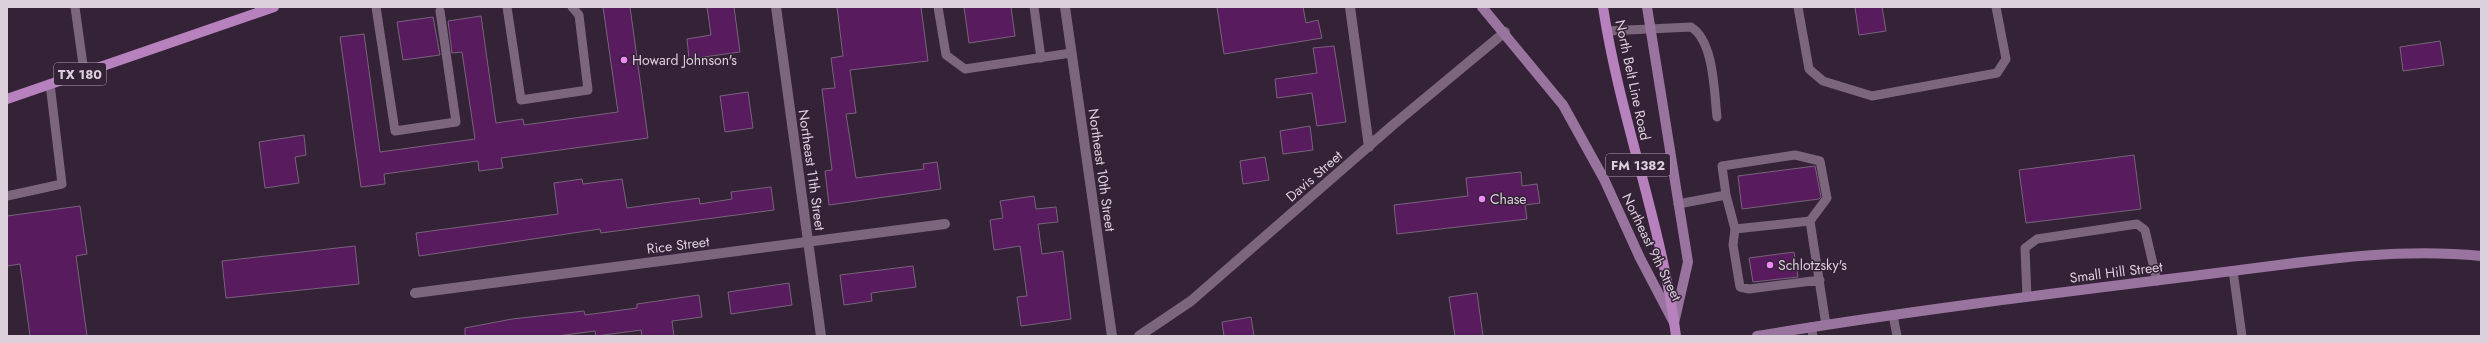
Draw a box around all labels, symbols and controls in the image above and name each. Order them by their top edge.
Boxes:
street label: North Belt Line Road [1610,18,1656,142]
place label: Howard Johnson's [632,50,737,70]
marker: Howard Johnson's [619,55,629,65]
road number: TX 180 [54,63,106,85]
street label: Northeast 10th Street [1083,107,1121,234]
street label: Northeast 11th Street [794,108,830,232]
street label: Davis Street [1281,145,1347,206]
road number: FM 1382 [1606,154,1670,176]
place label: Chase [1490,189,1527,209]
street label: Northeast 9th Street [1617,190,1687,305]
marker: Chase [1477,194,1487,204]
street label: Rice Street [646,231,711,259]
place label: Schlotzsky's [1778,255,1847,275]
street label: Small Hill Street [2068,256,2164,288]
marker: Schlotzsky's [1765,260,1775,270]

